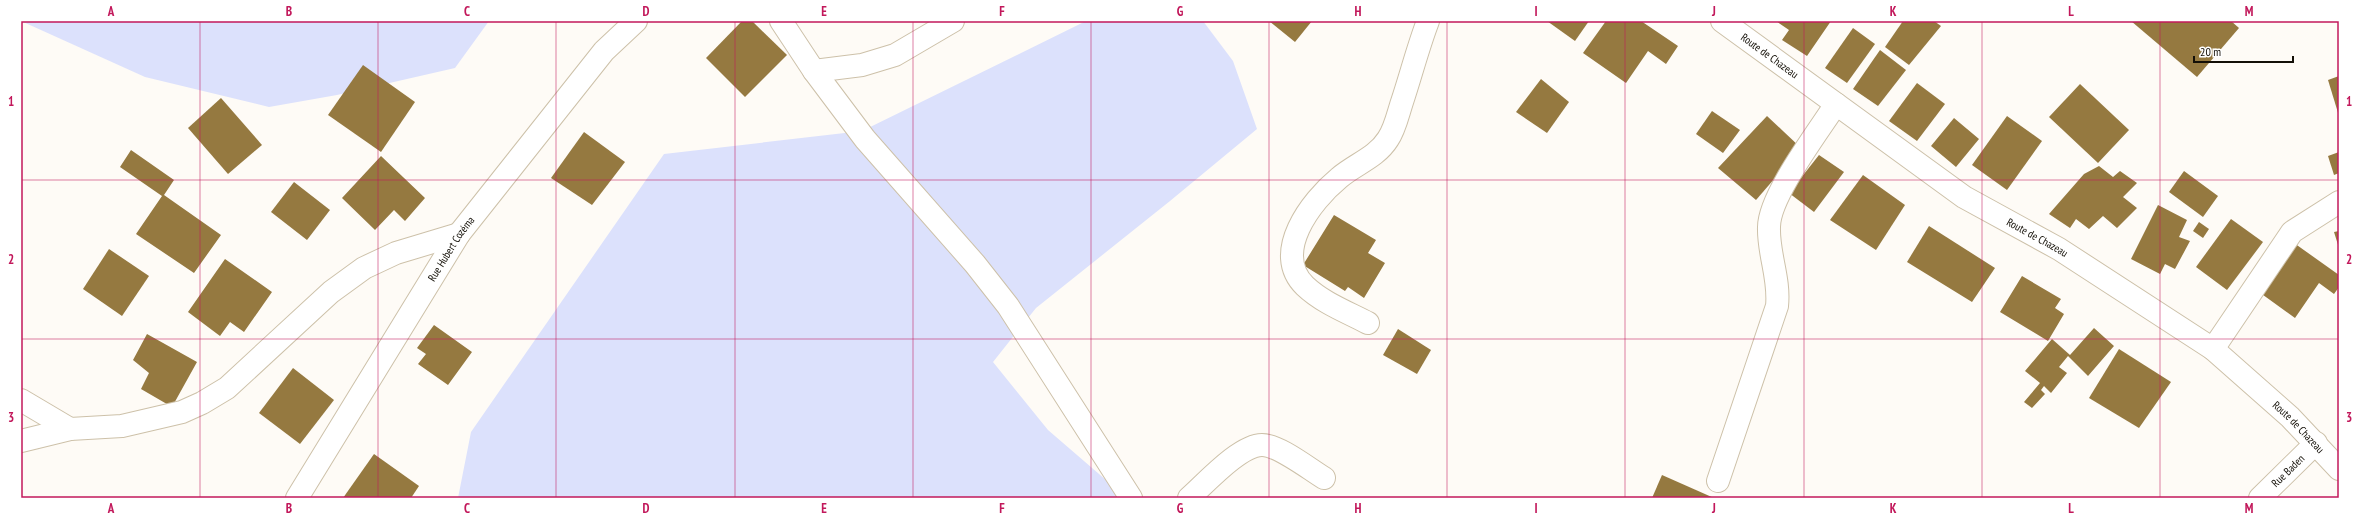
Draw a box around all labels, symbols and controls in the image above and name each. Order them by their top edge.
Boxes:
text: A [107,3,115,20]
text: B [286,3,292,20]
text: C [464,3,470,20]
text: D [643,3,650,20]
text: E [821,3,827,20]
text: F [999,3,1005,20]
text: G [1177,3,1184,20]
text: H [1355,3,1362,20]
text: I [1534,3,1538,20]
text: J [1711,3,1716,20]
text: K [1890,3,1897,20]
text: L [2068,3,2074,20]
text: M [2245,3,2254,20]
street label: Route de Chazeau [1738,30,1801,81]
scale bar [2194,38,2293,64]
text: 20 m [2200,44,2221,59]
text: 1 [8,93,14,110]
text: 1 [2346,93,2352,110]
street label: Rue Hubert Cozéma [425,213,477,284]
street label: Route de Chazeau [2004,215,2071,260]
text: 2 [8,251,14,268]
text: 2 [2346,251,2352,268]
street label: Route de Chazeau [2270,398,2327,456]
text: 3 [8,409,14,426]
text: 3 [2346,409,2352,426]
street label: Rue Baden [2268,451,2307,490]
text: A [107,500,115,517]
text: B [286,500,292,517]
text: C [464,500,470,517]
text: D [643,500,650,517]
text: E [821,500,827,517]
text: F [999,500,1005,517]
text: G [1177,500,1184,517]
text: H [1355,500,1362,517]
text: I [1534,500,1538,517]
text: J [1711,500,1716,517]
text: K [1890,500,1897,517]
text: L [2068,500,2074,517]
text: M [2245,500,2254,517]

